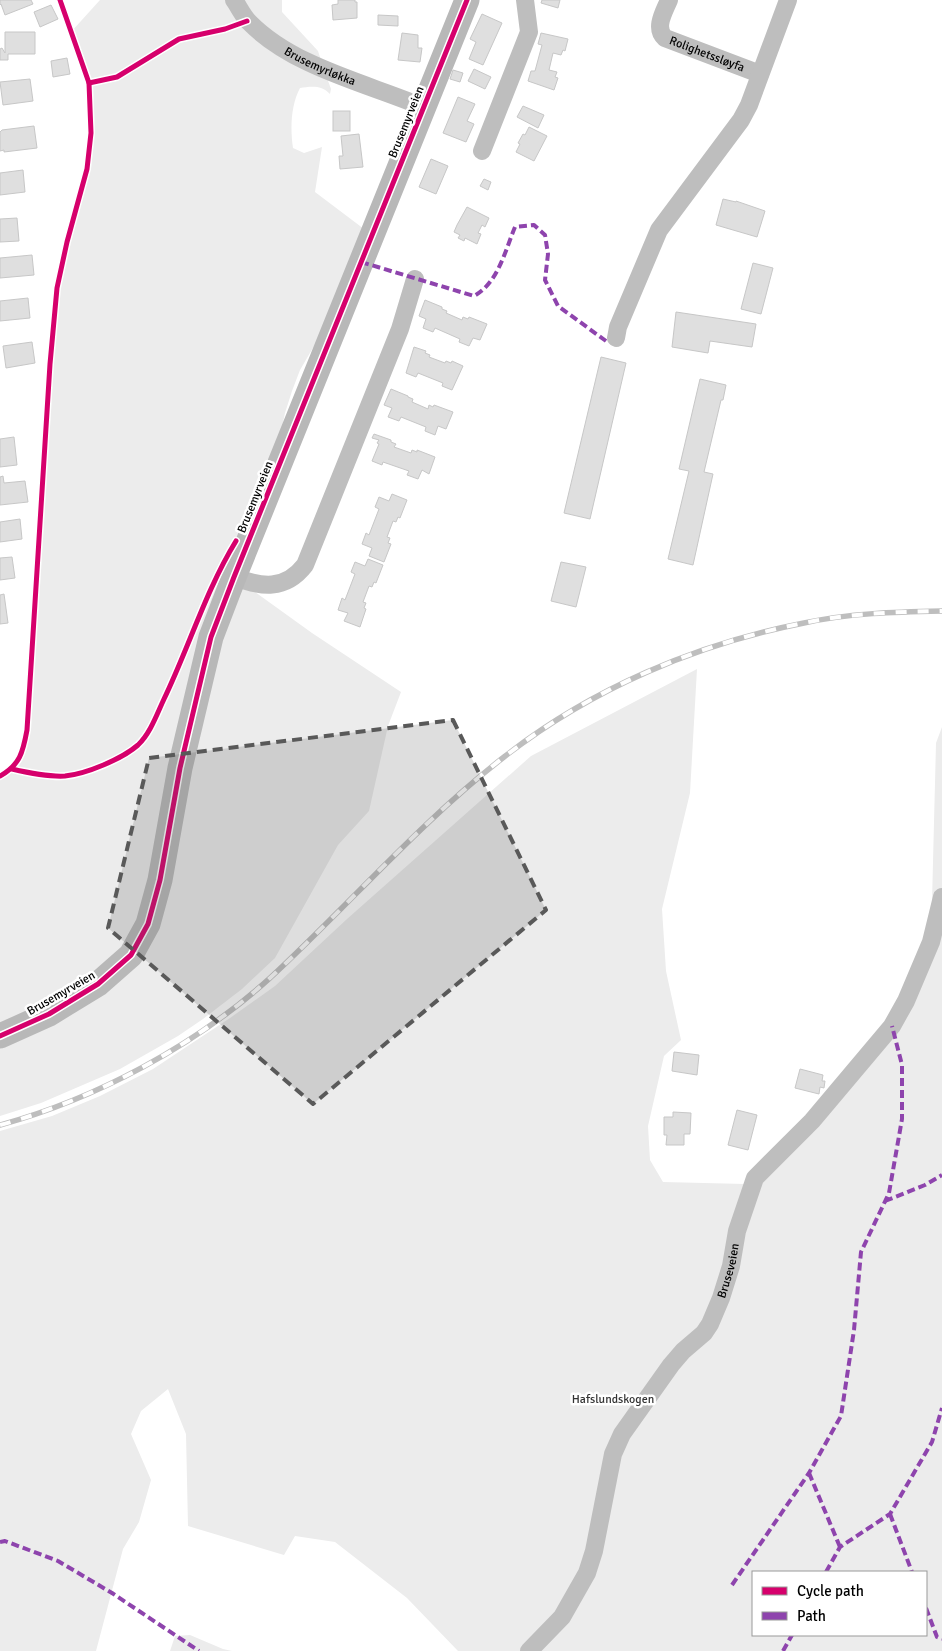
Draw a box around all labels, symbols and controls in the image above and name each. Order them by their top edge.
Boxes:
street label: Rolighetssløyfa [667,33,747,75]
street label: Brusemyrløkka [281,44,358,89]
street label: Brusemyrveien [385,84,428,160]
street label: Brusemyrveien [234,459,277,535]
street label: Brusemyrveien [25,968,98,1019]
street label: Bruseveien [714,1242,743,1300]
park label: Hafslundskogen [572,1392,654,1407]
legend [752,1571,927,1636]
text: Cycle path [797,1582,864,1600]
text: Path [797,1607,826,1625]

